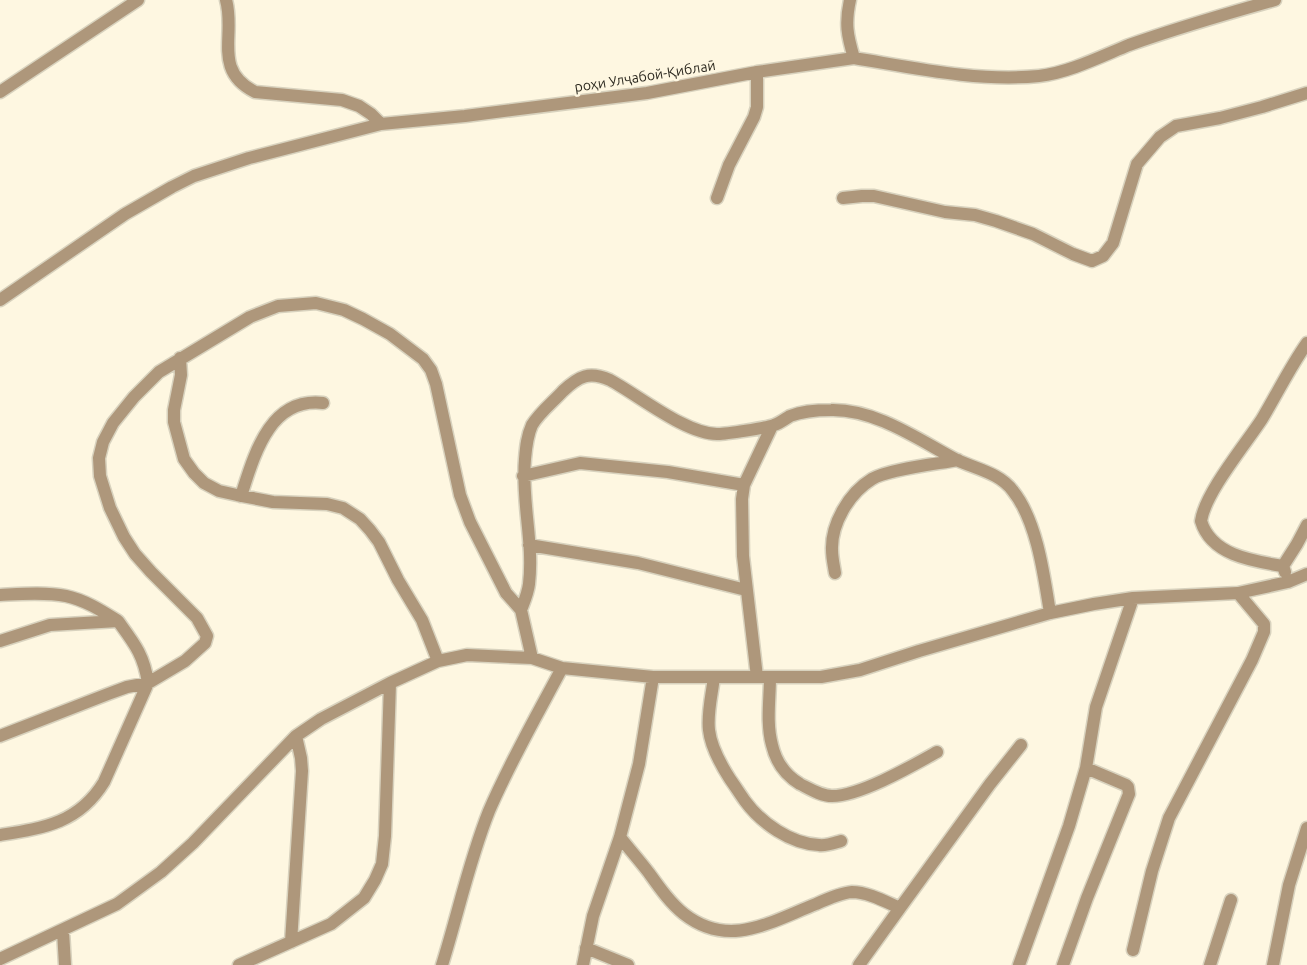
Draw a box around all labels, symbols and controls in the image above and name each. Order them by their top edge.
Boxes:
street label: роҳи Улҷабой-Қиблаӣ [573,57,717,95]

